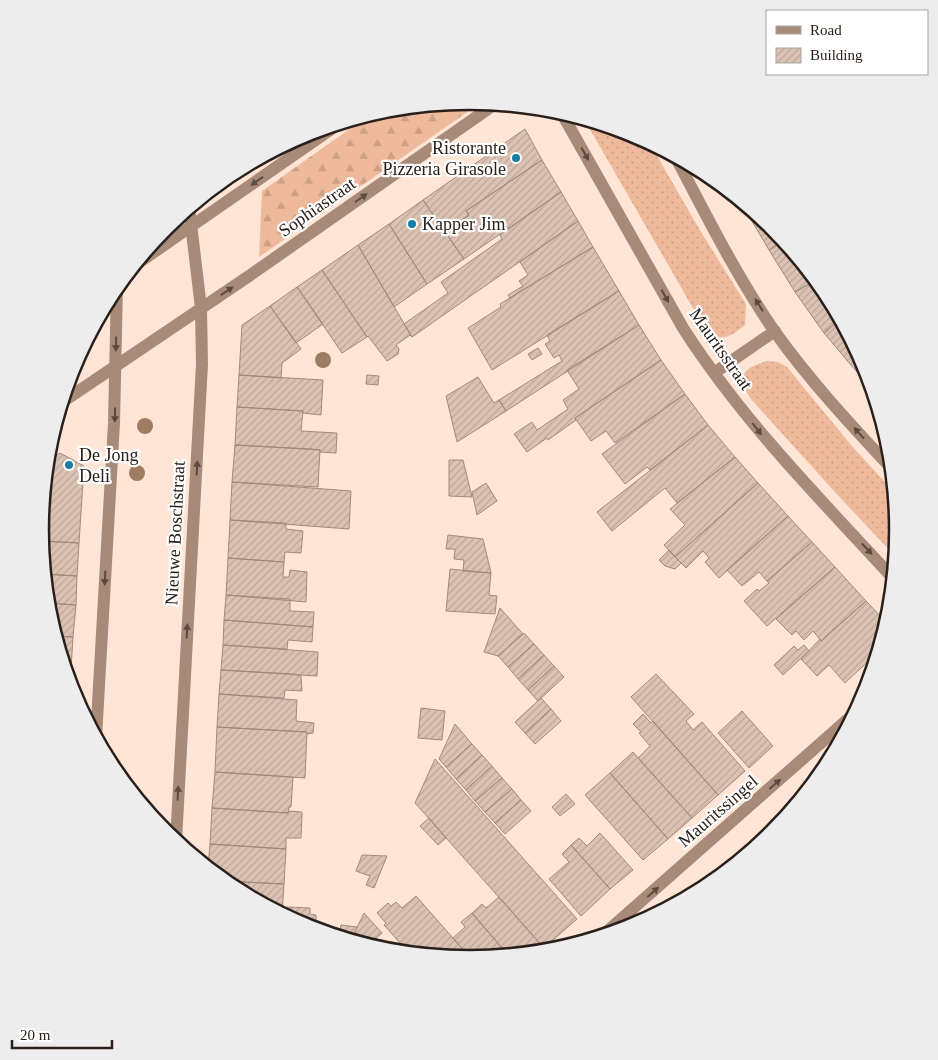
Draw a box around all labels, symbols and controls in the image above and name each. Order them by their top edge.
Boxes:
legend [766,10,928,75]
text: Road [810,22,842,38]
text: Building [810,47,863,63]
place label: Ristorante Pizzeria Girasole [383,138,506,179]
one-way arrow [581,147,590,161]
marker: Ristorante Pizzeria Girasole [510,152,522,164]
street label: Sophiastraat [275,173,359,241]
one-way arrow [250,176,264,186]
one-way arrow [354,193,368,203]
place label: Kapper Jim [422,214,505,234]
marker: Kapper Jim [406,218,418,230]
one-way arrow [221,286,234,296]
one-way arrow [660,289,669,302]
one-way arrow [754,299,763,312]
street label: Mauritsstraat [686,304,756,394]
one-way arrow [112,336,120,352]
one-way arrow [110,408,118,424]
one-way arrow [752,422,763,435]
one-way arrow [853,427,864,440]
place label: De Jong Deli [79,445,139,486]
marker: De Jong Deli [63,459,75,471]
street label: Nieuwe Boschstraat [161,460,189,606]
one-way arrow [193,460,201,476]
one-way arrow [861,542,873,554]
one-way arrow [101,570,109,586]
one-way arrow [184,622,192,638]
street label: Mauritssingel [674,771,762,851]
one-way arrow [768,778,780,790]
one-way arrow [175,785,183,801]
one-way arrow [646,886,659,897]
scale bar [12,1018,112,1050]
text: 20 m [20,1027,51,1043]

